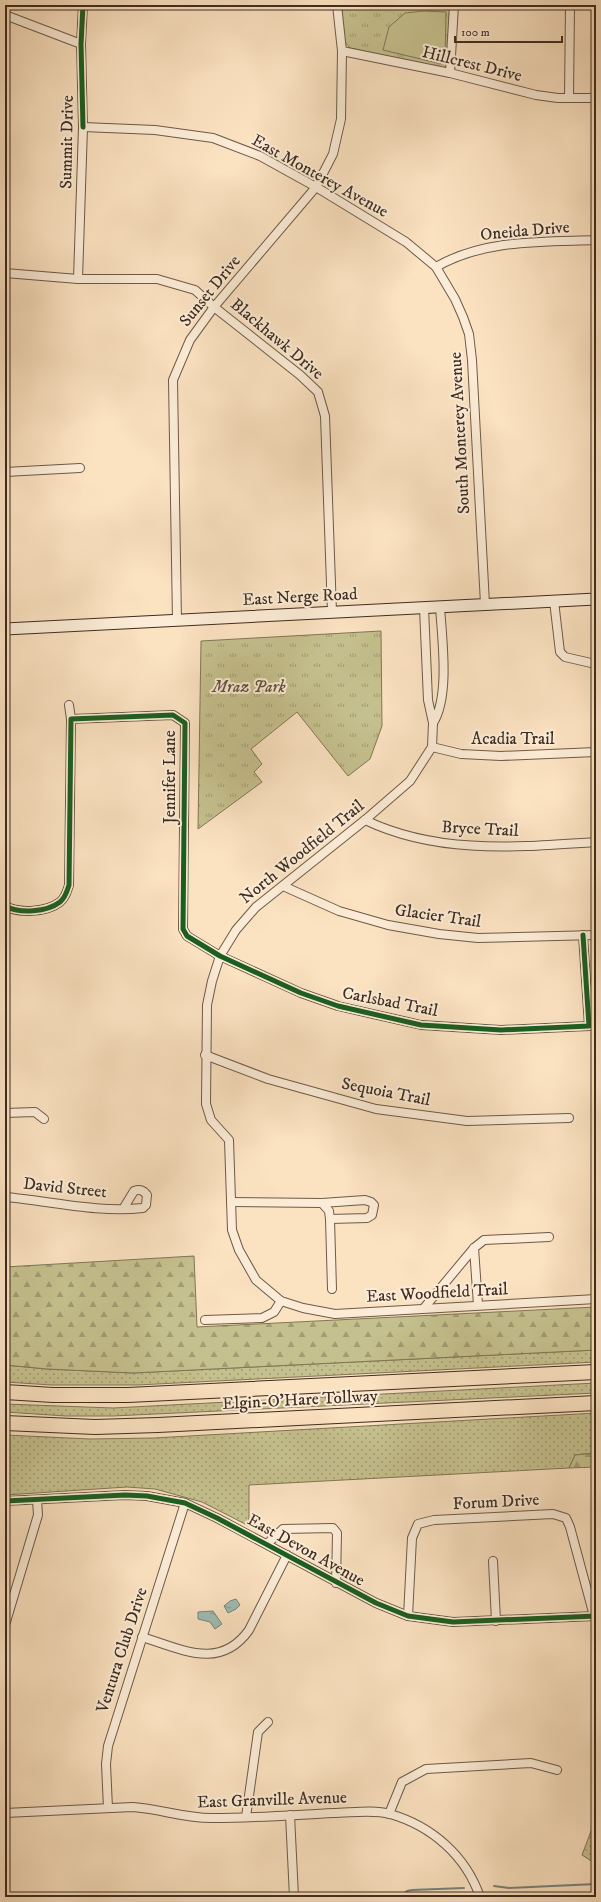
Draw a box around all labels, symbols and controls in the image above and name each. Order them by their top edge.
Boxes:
scale bar [455,18,562,44]
text: 100 m [461,25,490,40]
street label: Hillcrest Drive [420,41,524,87]
street label: Summit Drive [55,95,79,189]
street label: East Monterey Avenue [248,129,392,223]
street label: Oneida Drive [479,216,571,246]
street label: Sunset Drive [174,251,246,331]
street label: Blackhawk Drive [226,293,328,385]
street label: South Monterey Avenue [445,351,475,515]
street label: East Nerge Road [242,583,359,611]
park label: Mraz Park [211,676,287,698]
street label: Acadia Trail [471,728,555,750]
street label: Jennifer Lane [159,730,181,826]
street label: North Woodfield Trail [235,795,369,909]
street label: Bryce Trail [441,816,519,842]
street label: Glacier Trail [393,899,483,933]
street label: Carlsbad Trail [340,982,440,1022]
street label: Sequoia Trail [340,1073,432,1111]
street label: David Street [22,1173,108,1203]
street label: East Woodfield Trail [366,1278,508,1308]
street label: Elgin-O'Hare Tollway [222,1385,379,1415]
street label: Forum Drive [452,1489,540,1515]
street label: East Devon Avenue [243,1509,369,1591]
street label: Ventura Club Drive [91,1585,153,1716]
street label: East Granville Avenue [197,1786,347,1814]

